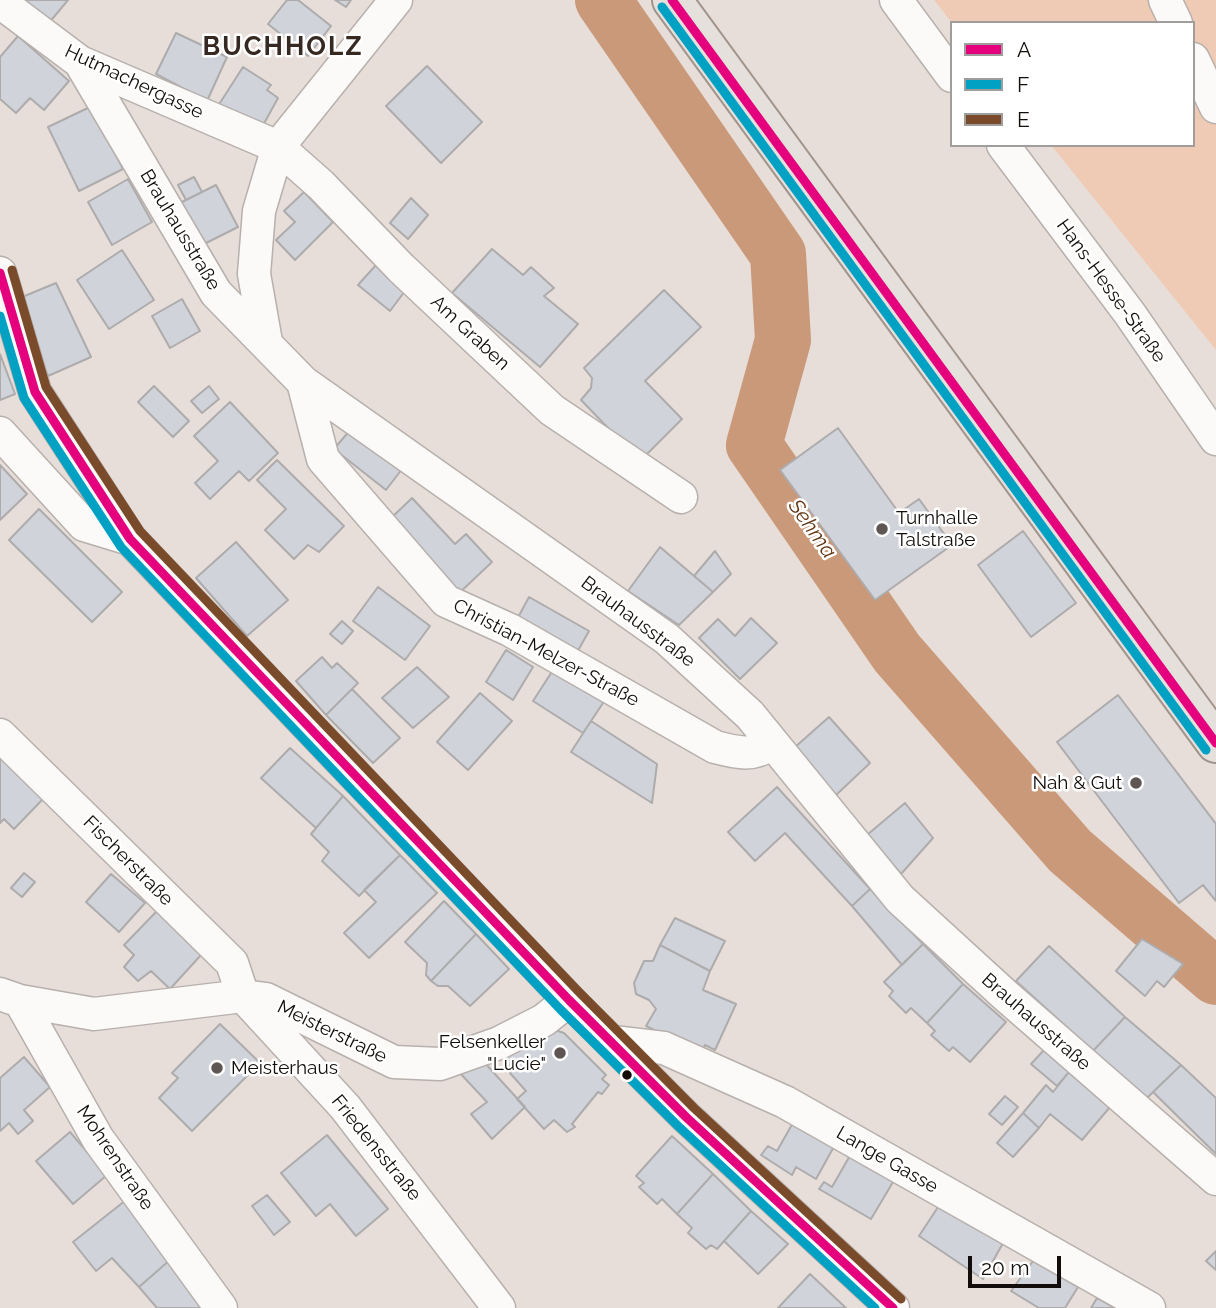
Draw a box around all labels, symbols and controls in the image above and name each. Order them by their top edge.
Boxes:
legend [950,21,1195,147]
district label: BUCHHOLZ [204,31,362,63]
text: A [1017,37,1031,62]
street label: Hutmachergasse [61,40,207,124]
text: F [1017,72,1029,97]
text: E [1017,107,1030,132]
street label: Brauhausstraße [135,165,225,295]
street label: Hans-Hesse-Straße [1051,215,1171,367]
street label: Am Graben [426,291,514,375]
water label: Sehma [783,495,841,563]
place label: Turnhalle Talstraße [896,507,978,551]
marker: Turnhalle Talstraße [874,521,890,537]
street label: Brauhausstraße [576,572,700,672]
street label: Christian-Melzer-Straße [449,594,643,712]
place label: Nah & Gut [1032,772,1122,794]
marker: Nah & Gut [1128,775,1144,791]
street label: Fischerstraße [78,811,178,911]
street label: Brauhausstraße [977,968,1095,1076]
street label: Meisterstraße [273,996,391,1068]
place label: Felsenkeller "Lucie" [439,1031,546,1075]
marker: Felsenkeller "Lucie" [552,1045,568,1061]
place label: Meisterhaus [231,1057,338,1079]
marker: Meisterhaus [209,1060,225,1076]
unlabelled marker [620,1068,634,1082]
street label: Friedensstraße [326,1090,426,1206]
street label: Mohrenstraße [72,1101,158,1215]
street label: Lange Gasse [832,1122,942,1198]
scale bar [971,1242,1064,1286]
text: 20 m [981,1255,1029,1280]

